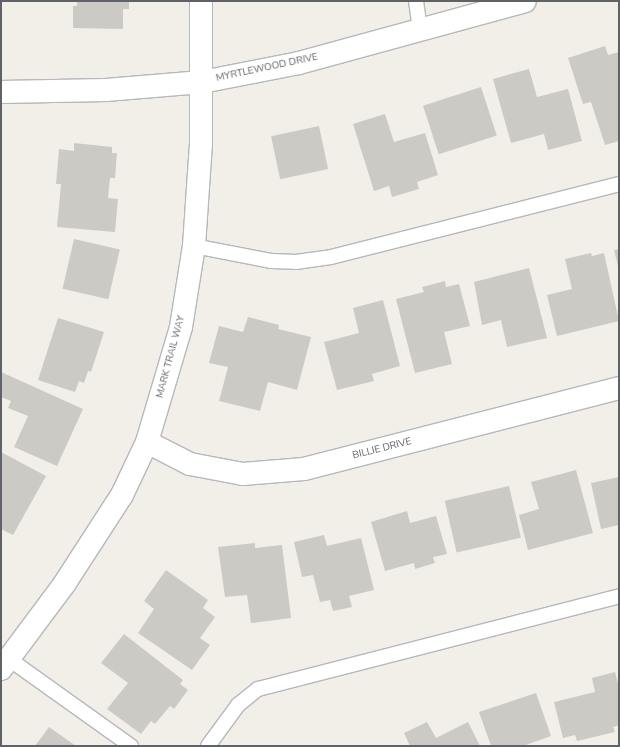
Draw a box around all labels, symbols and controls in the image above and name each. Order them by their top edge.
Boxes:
street label: MYRTLEWOOD DRIVE [215,51,319,85]
street label: MARK TRAIL WAY [154,314,188,400]
street label: BILLIE DRIVE [351,436,413,462]

